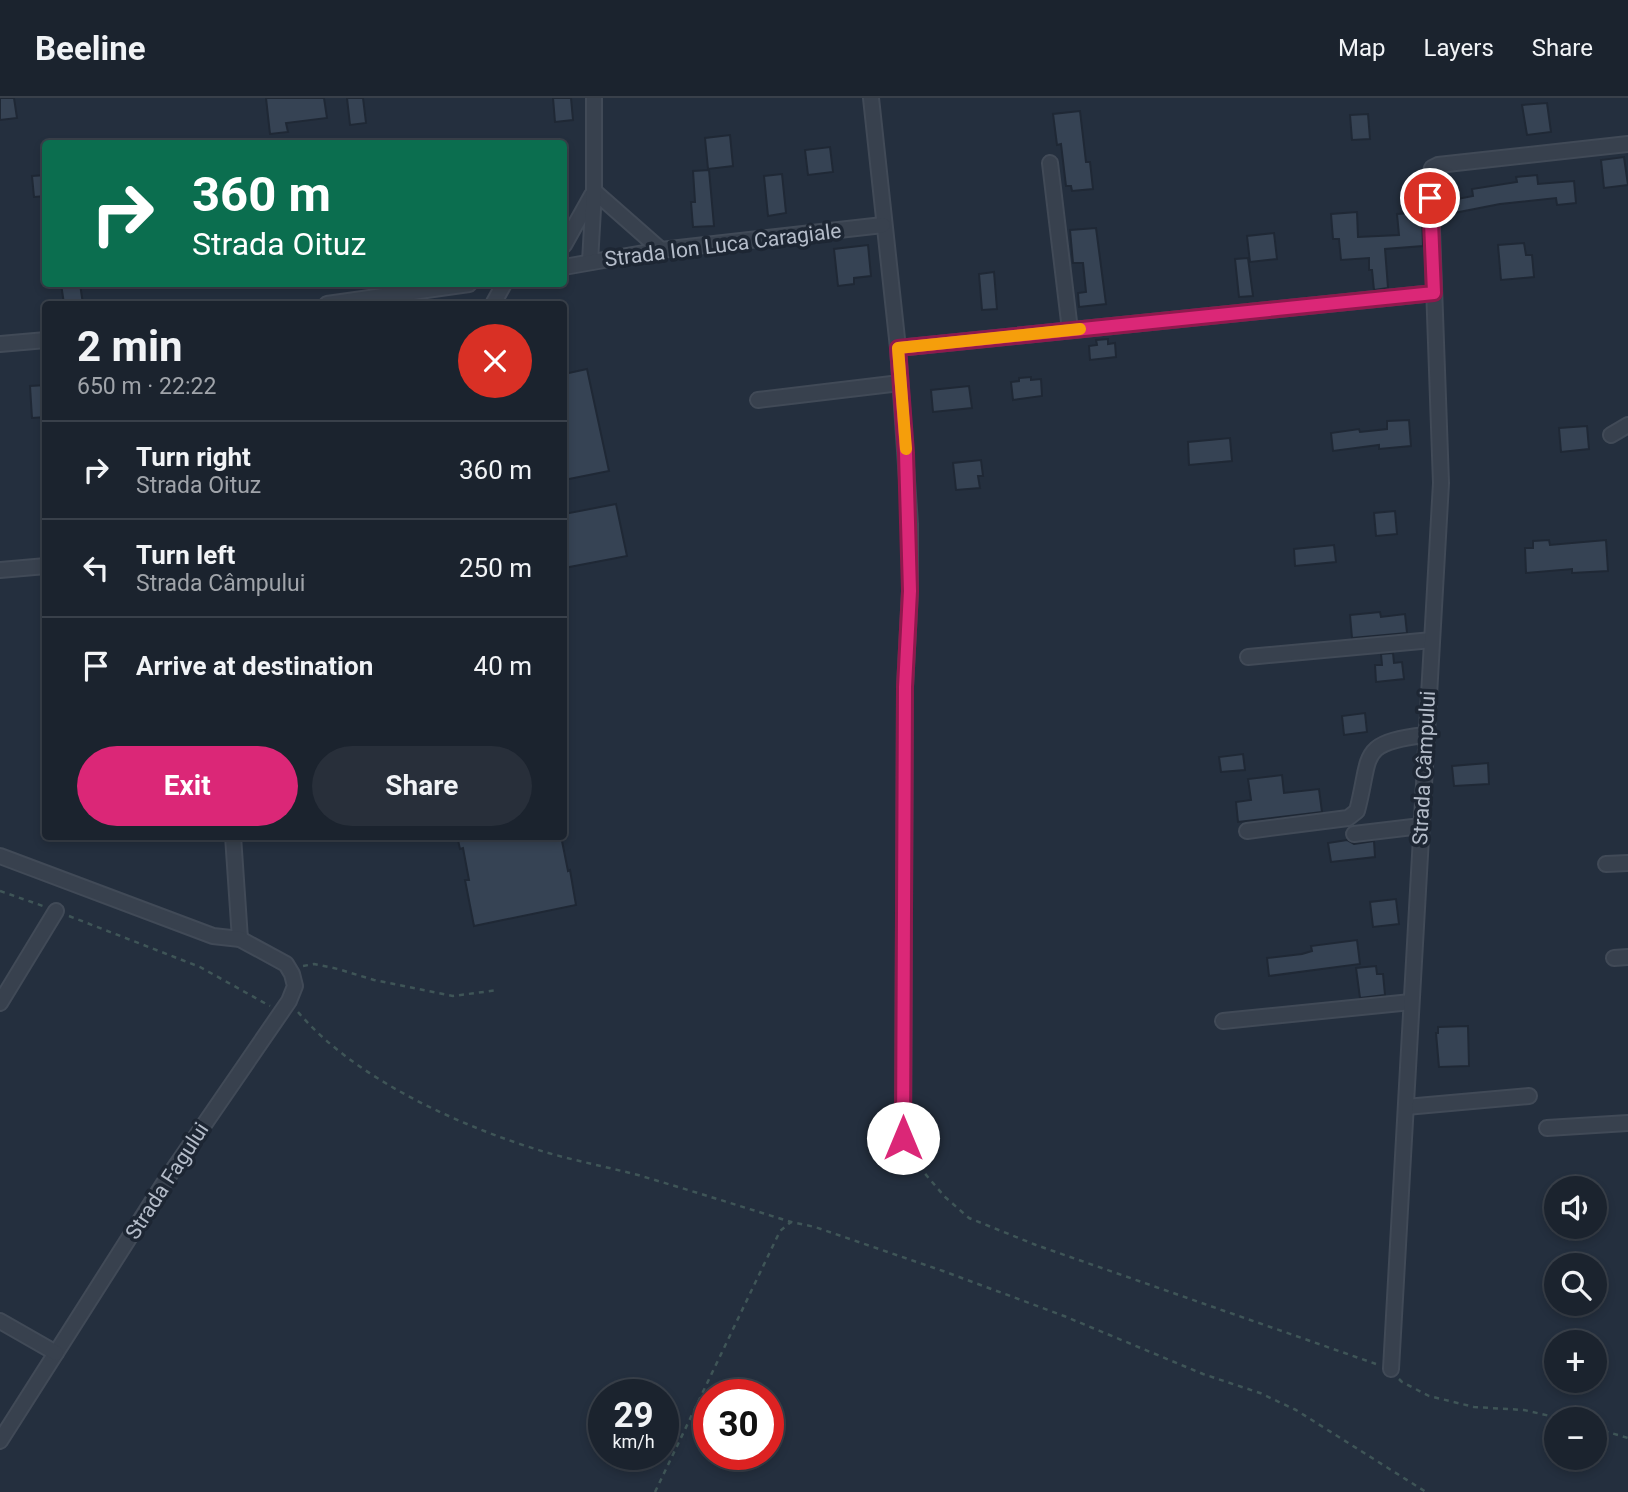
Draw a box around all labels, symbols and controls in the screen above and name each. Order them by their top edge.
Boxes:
text: Beeline [35,29,146,68]
text: Map [1338,34,1386,62]
text: Layers [1424,34,1494,62]
text: Share [1532,34,1593,62]
text: 360 m [192,166,331,223]
icon: right [77,168,168,259]
pin [1400,168,1460,228]
icon: arrive [1411,179,1449,217]
street label: Strada Ion Luca Caragiale [603,219,843,271]
text: Strada Oituz [192,225,366,263]
text: 2 min [77,322,183,371]
button: close [458,324,532,398]
text: 650 m · 22:22 [77,373,216,400]
text: Turn right [136,442,251,472]
icon: right [77,451,115,489]
text: 360 m [459,455,532,485]
text: Strada Oituz [136,472,261,499]
text: Turn left [136,540,235,570]
icon: left [77,549,115,587]
text: 250 m [459,553,532,583]
text: Strada Câmpului [136,570,305,597]
icon: arrive [77,647,115,685]
text: Arrive at destination [136,651,373,681]
text: 40 m [474,651,532,681]
street label: Strada Câmpului [1408,690,1440,846]
button: Exit [77,746,298,826]
button: Share [312,746,532,826]
position arrow [866,1101,940,1175]
street label: Strada Fagului [121,1118,213,1244]
map controls [1544,1176,1607,1470]
button: sound [1544,1176,1607,1239]
button: search [1544,1253,1607,1316]
button: + [1544,1330,1607,1393]
speed limit sign: 30 [693,1379,784,1470]
text: 29 [613,1395,654,1436]
button: − [1544,1407,1607,1470]
text: km/h [612,1431,655,1452]

